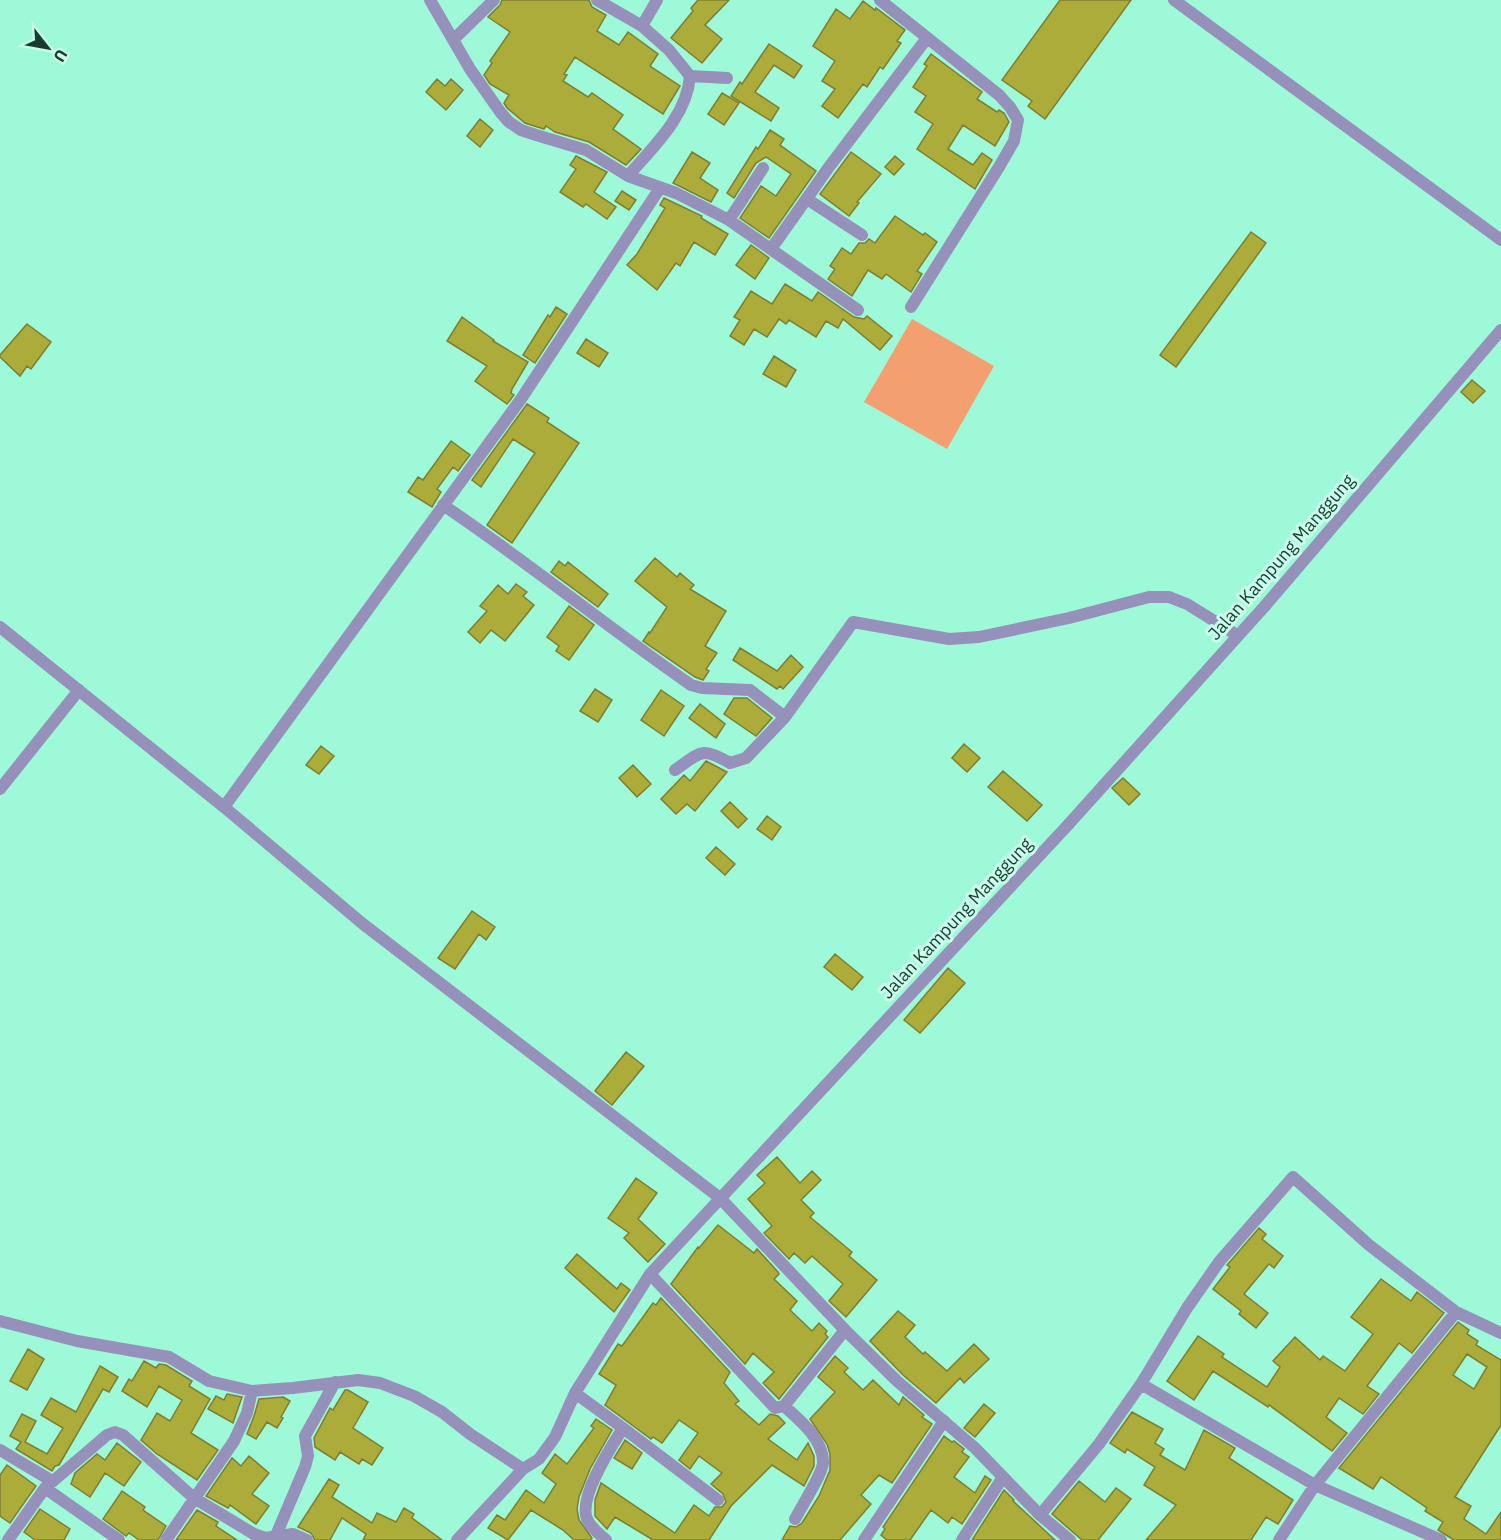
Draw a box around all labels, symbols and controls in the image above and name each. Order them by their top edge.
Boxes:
north arrow [18,18,78,78]
text: U [49,46,72,66]
street label: Jalan Kampung Manggung [1203,469,1360,645]
street label: Jalan Kampung Manggung [875,832,1037,1003]

